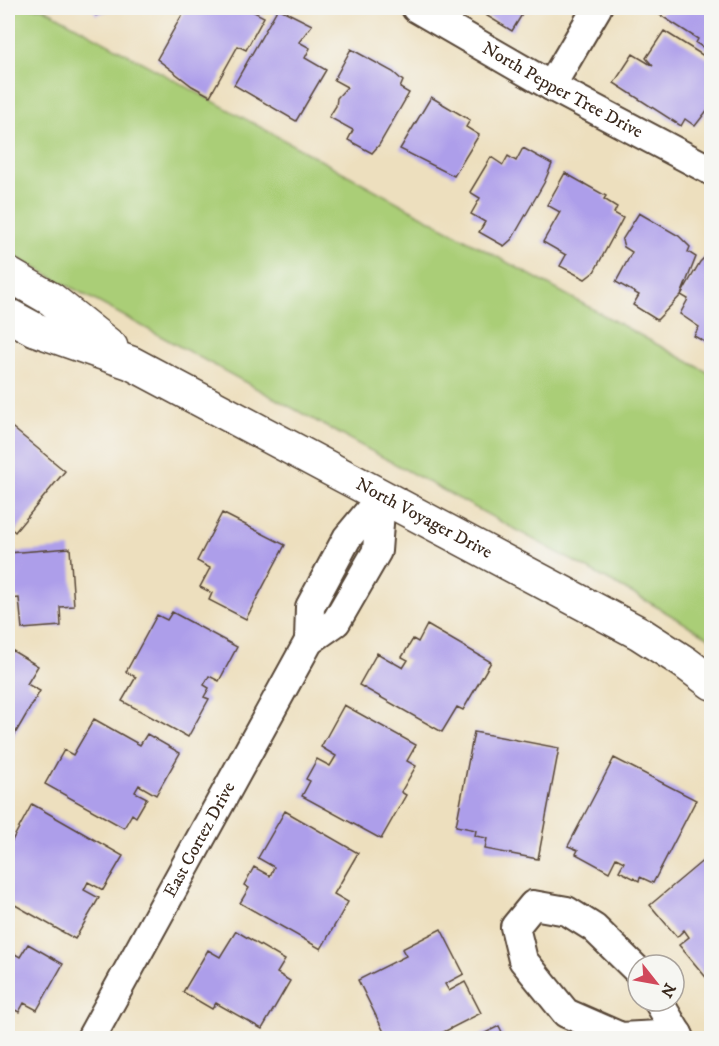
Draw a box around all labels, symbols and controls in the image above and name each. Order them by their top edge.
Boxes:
street label: North Pepper Tree Drive [478,37,646,143]
street label: North Voyager Drive [352,473,496,564]
street label: East Cortez Drive [159,778,240,901]
north arrow [626,953,686,1013]
text: N [656,979,680,1001]

